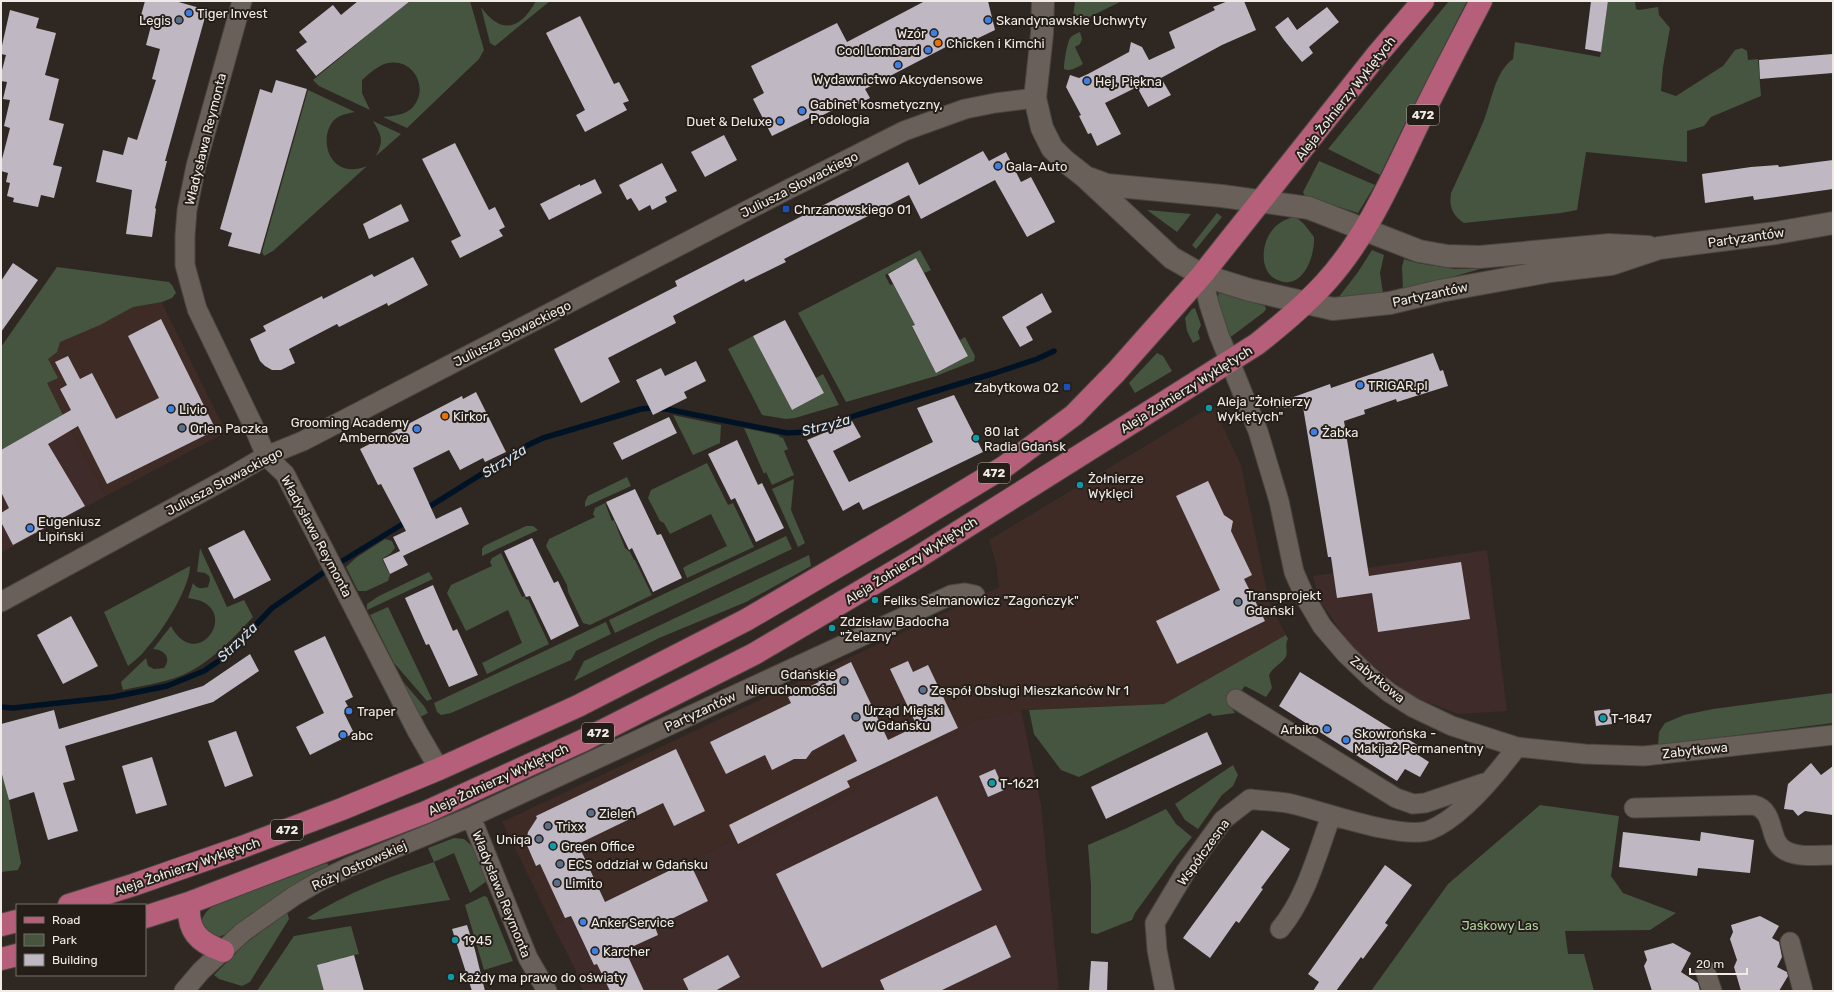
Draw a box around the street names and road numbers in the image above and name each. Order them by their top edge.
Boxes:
street label: Aleja Żołnierzy Wyklętych [1292,33,1398,163]
street label: Władysława Reymonta [182,72,229,207]
road number: 472 [1407,105,1439,125]
street label: Juliusza Słowackiego [738,148,861,221]
street label: Partyzantów [1707,225,1785,250]
street label: Partyzantów [1391,279,1469,310]
street label: Juliusza Słowackiego [451,297,574,370]
street label: Aleja Żołnierzy Wyklętych [1117,343,1255,436]
street label: Juliusza Słowackiego [163,444,285,519]
road number: 472 [978,463,1010,483]
street label: Władysława Reymonta [278,473,355,600]
street label: Aleja Żołnierzy Wyklętych [842,514,980,607]
street label: Zabytkowa [1347,653,1408,706]
street label: Partyzantów [662,688,738,735]
road number: 472 [582,723,614,743]
street label: Aleja Żołnierzy Wyklętych [426,740,571,819]
street label: Zabytkowa [1662,740,1729,761]
street label: Współczesna [1174,816,1232,888]
road number: 472 [271,820,303,840]
street label: Władysława Reymonta [469,829,534,960]
street label: Aleja Żołnierzy Wyklętych [112,834,262,898]
street label: Róży Ostrowskiej [309,838,409,893]

